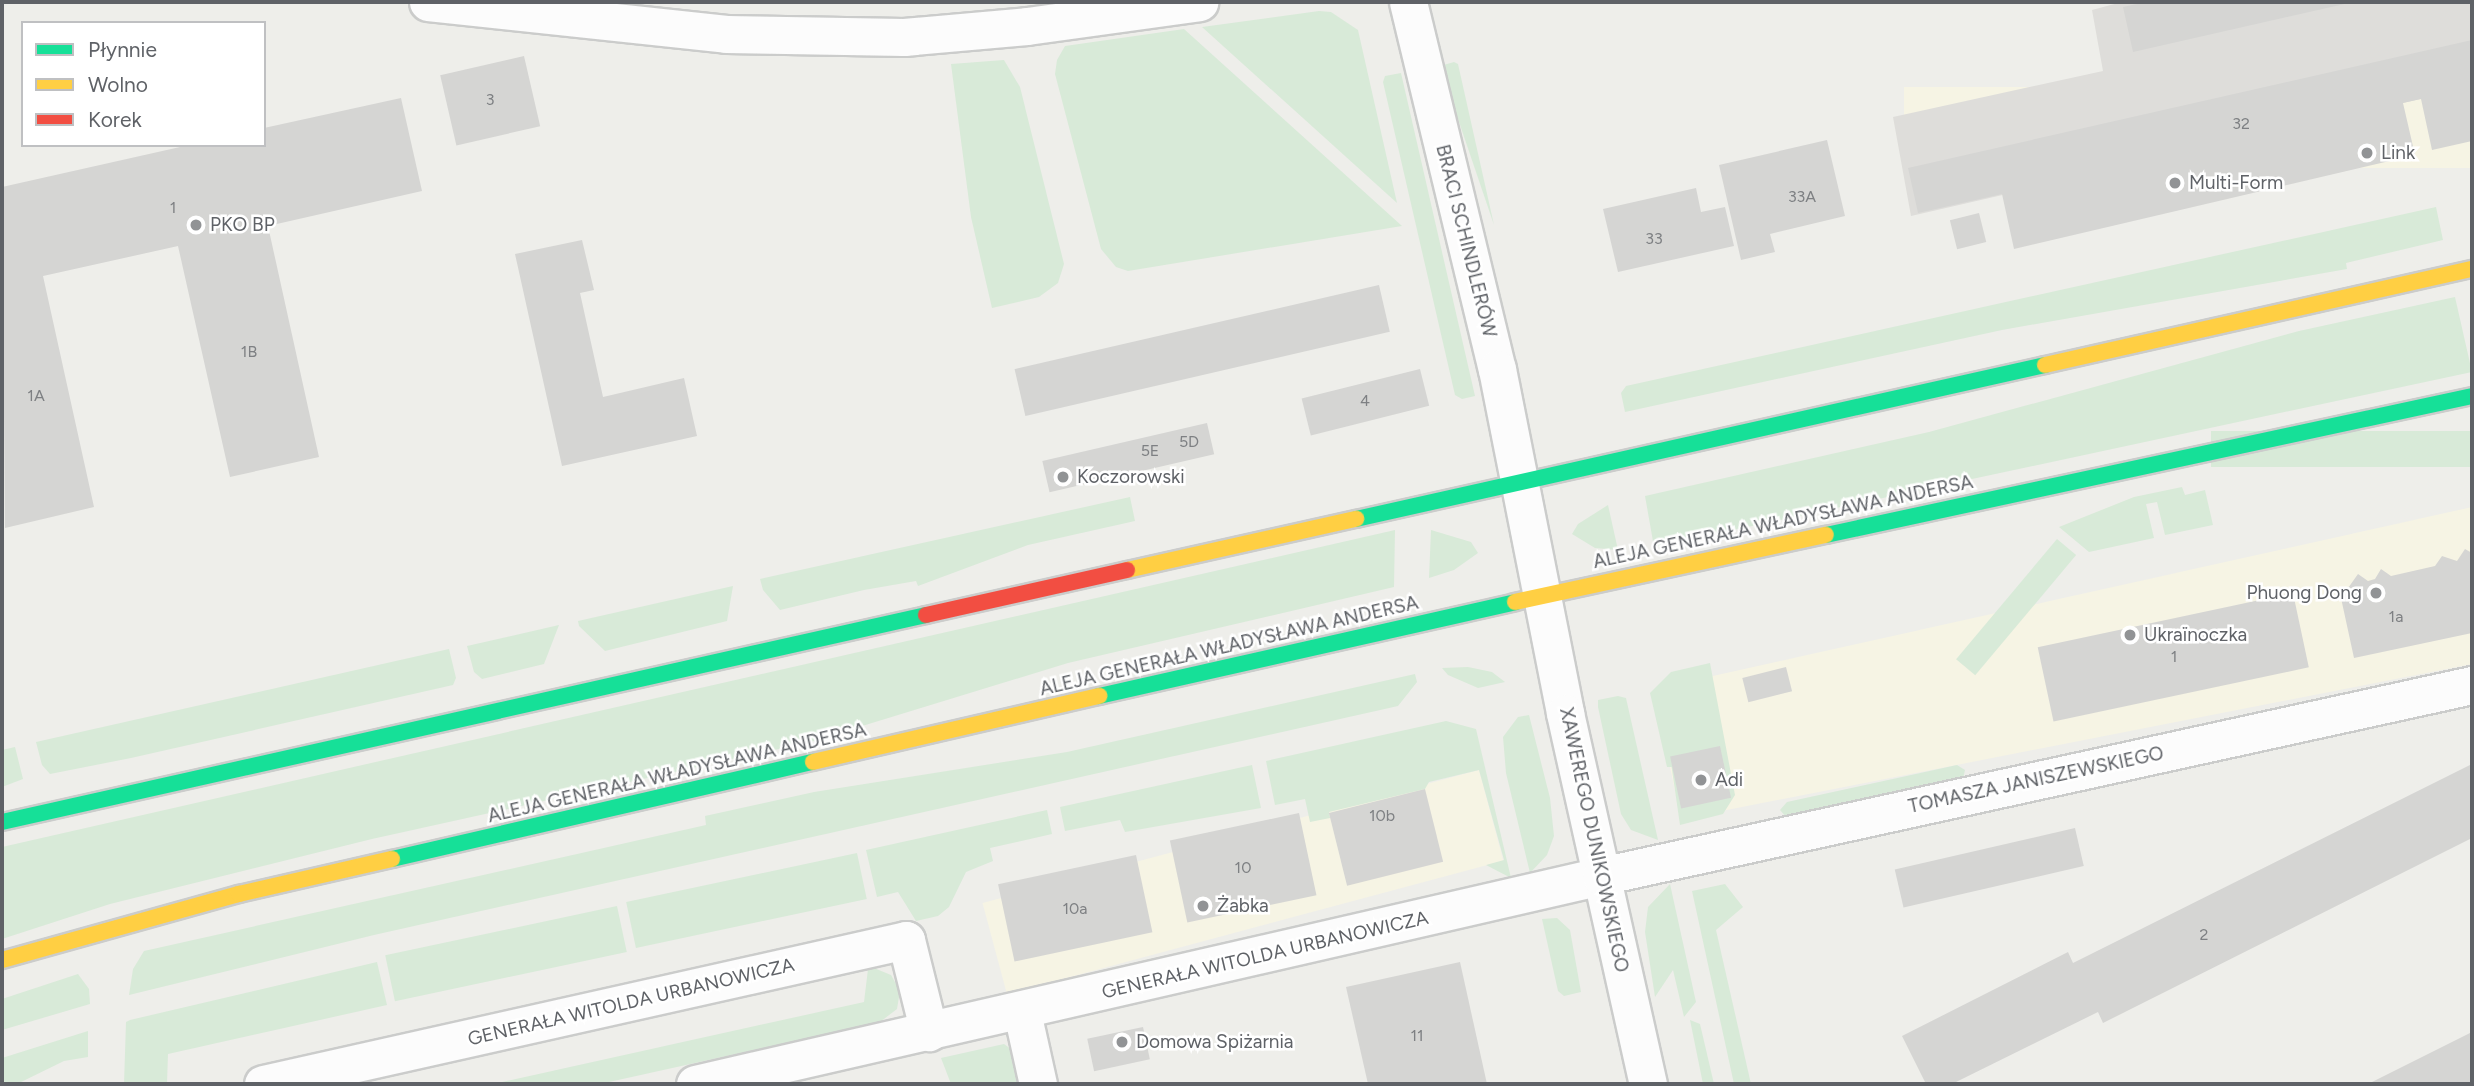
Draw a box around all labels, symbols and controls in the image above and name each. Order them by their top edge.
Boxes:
legend [21,21,266,147]
text: Płynnie [88,37,157,62]
text: Wolno [88,72,148,97]
house number: 3 [486,90,494,110]
text: Korek [88,107,142,132]
house number: 32 [2232,114,2250,134]
street label: BRACI SCHINDLERÓW [1431,142,1501,340]
place label: Link [2381,142,2415,164]
marker: Link [2359,145,2375,161]
place label: Multi-Form [2189,172,2283,194]
marker: Multi-Form [2167,175,2183,191]
house number: 33A [1788,187,1816,207]
house number: 1 [170,198,176,218]
place label: PKO BP [210,214,275,236]
marker: PKO BP [188,217,204,233]
house number: 33 [1645,229,1663,249]
house number: 1B [241,342,257,362]
house number: 1A [27,386,45,406]
house number: 4 [1360,391,1370,411]
house number: 5D [1179,432,1199,452]
house number: 5E [1141,441,1159,461]
place label: Koczorowski [1077,466,1185,488]
marker: Koczorowski [1055,469,1071,485]
street label: ALEJA GENERAŁA WŁADYSŁAWA ANDERSA [1591,471,1975,573]
place label: Phuong Dong [2246,582,2362,604]
marker: Phuong Dong [2368,585,2384,601]
street label: ALEJA GENERAŁA WŁADYSŁAWA ANDERSA [1038,591,1420,701]
house number: 1a [2389,607,2403,627]
place label: Ukraïnoczka [2144,624,2247,646]
marker: Ukraïnoczka [2122,627,2138,643]
house number: 1 [2171,647,2177,667]
street label: XAWEREGO DUNIKOWSKIEGO [1555,706,1633,974]
street label: ALEJA GENERAŁA WŁADYSŁAWA ANDERSA [486,718,868,828]
street label: TOMASZA JANISZEWSKIEGO [1906,742,2166,818]
place label: Adi [1715,769,1743,791]
marker: Adi [1693,772,1709,788]
house number: 10b [1369,806,1395,826]
house number: 10 [1235,858,1251,878]
place label: Żabka [1217,895,1269,917]
marker: Żabka [1195,898,1211,914]
house number: 10a [1062,899,1088,919]
street label: GENERAŁA WITOLDA URBANOWICZA [1100,906,1430,1004]
house number: 2 [2200,925,2208,945]
street label: GENERAŁA WITOLDA URBANOWICZA [466,953,796,1051]
house number: 11 [1410,1026,1424,1046]
place label: Domowa Spiżarnia [1136,1031,1294,1053]
marker: Domowa Spiżarnia [1114,1034,1130,1050]

